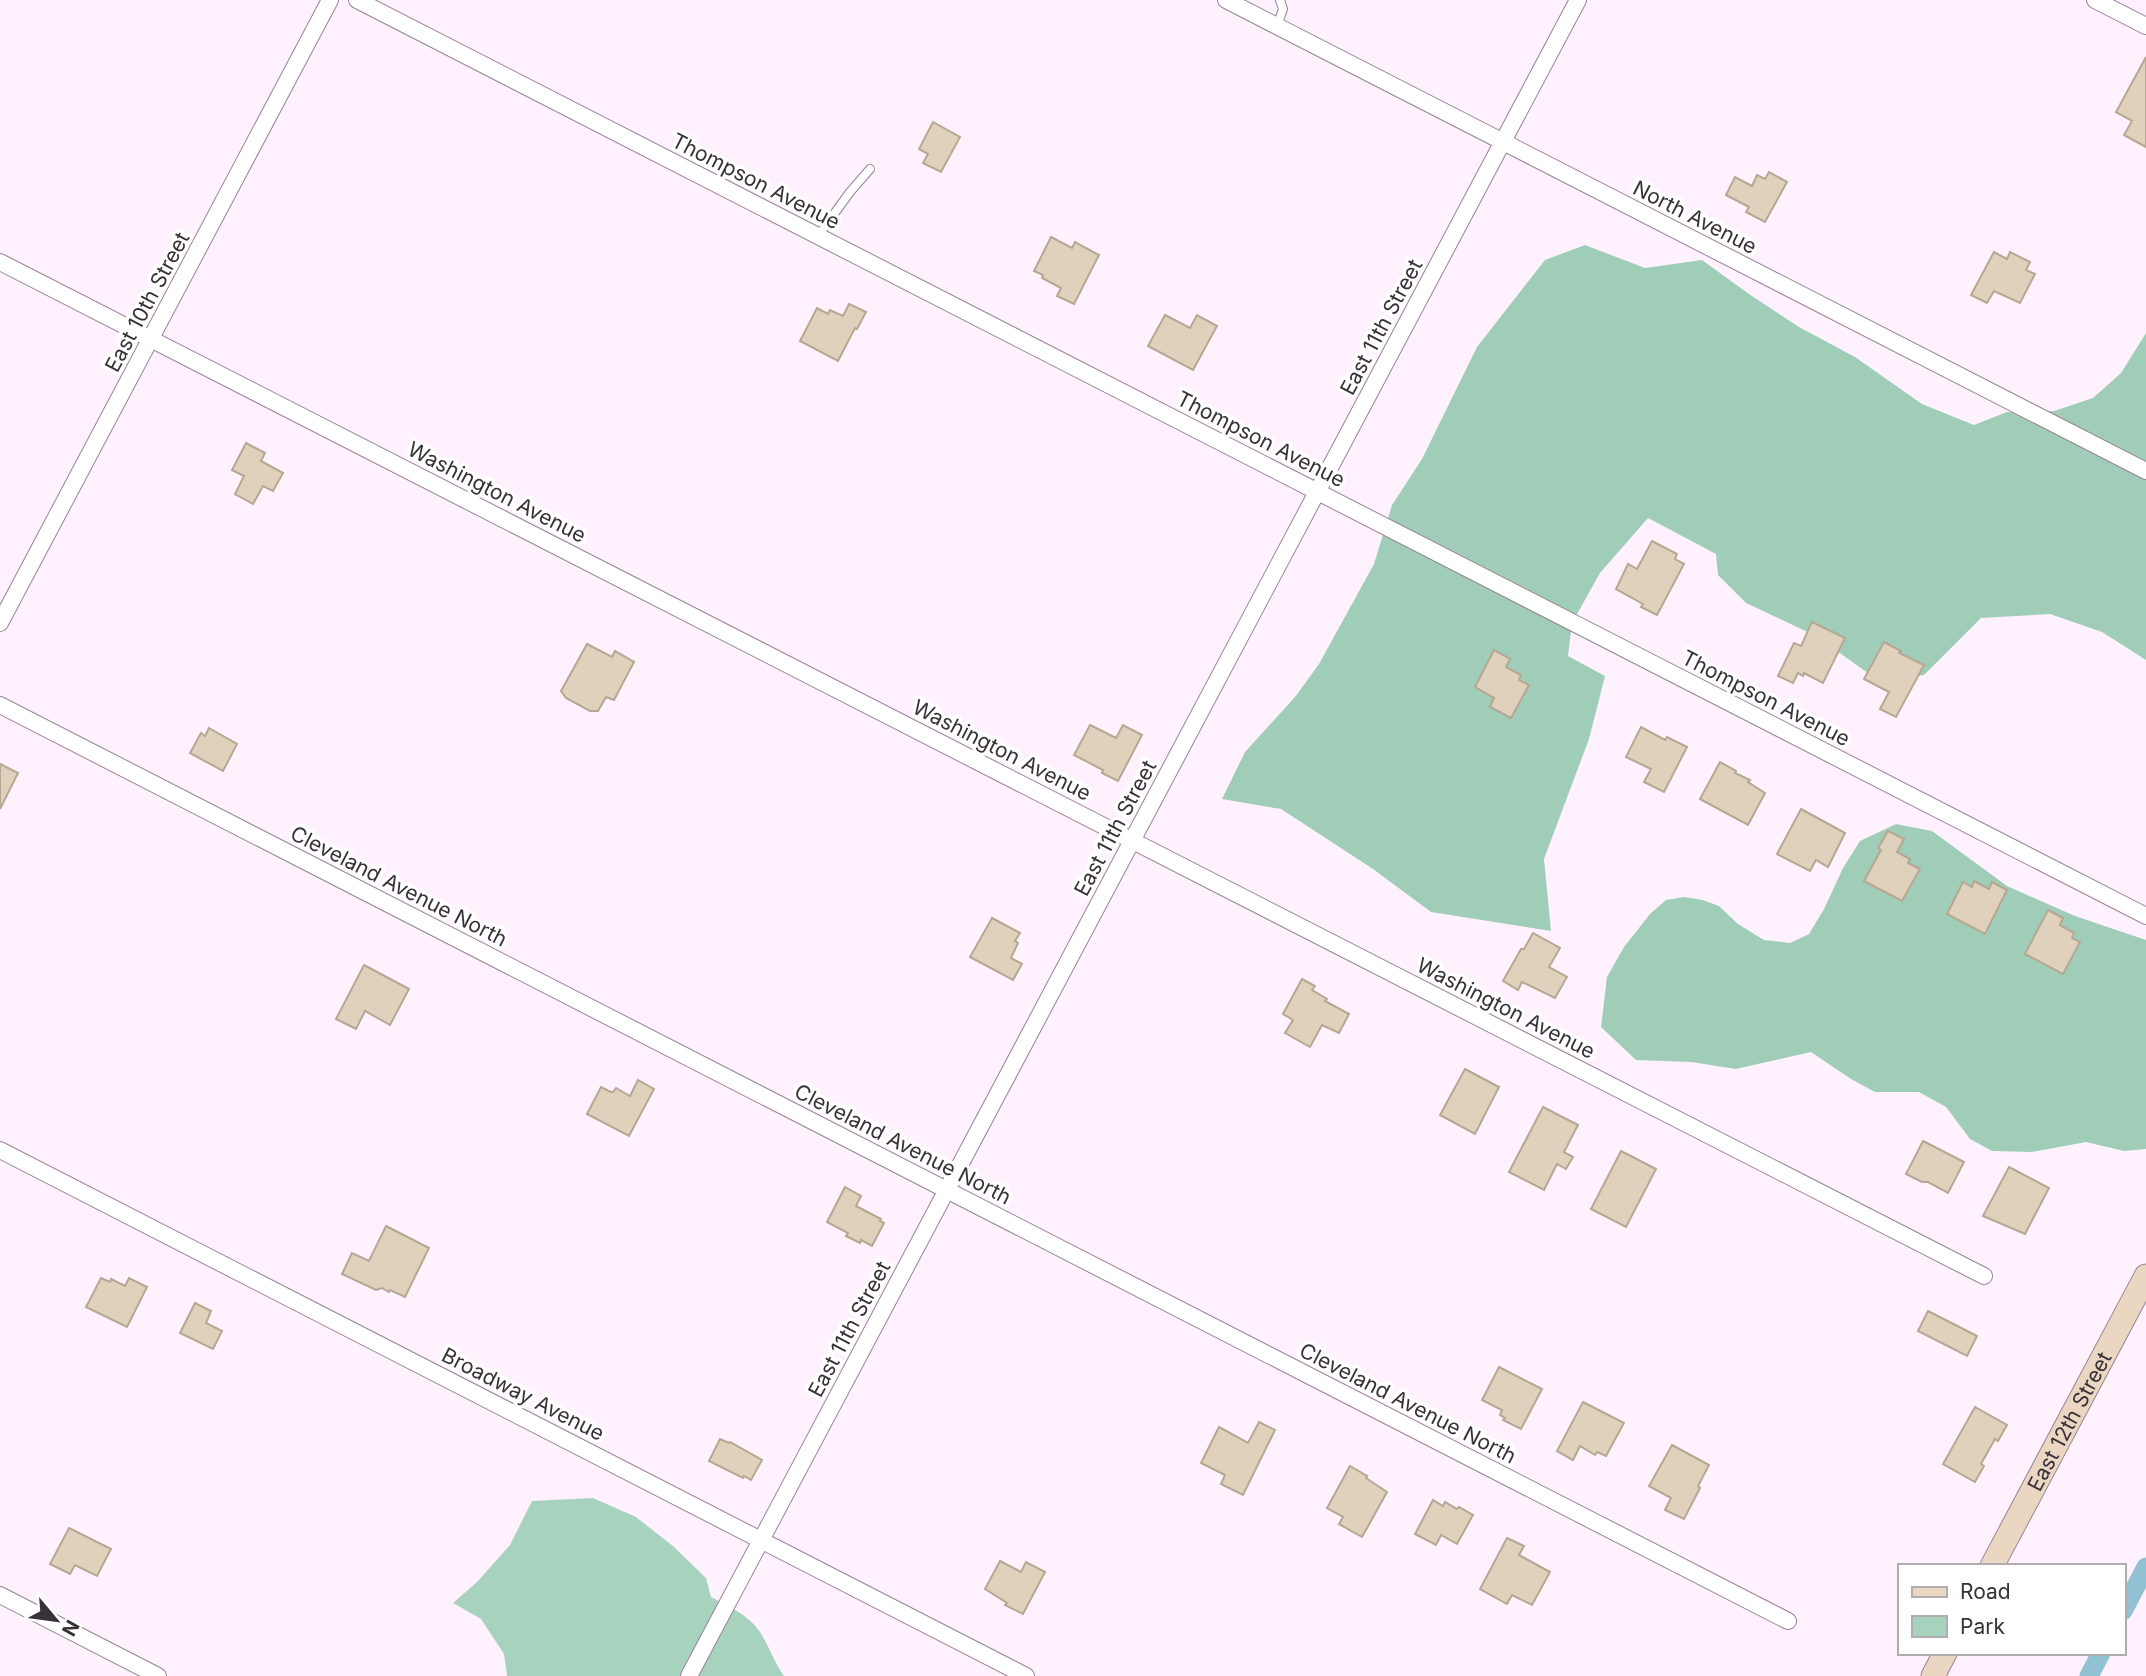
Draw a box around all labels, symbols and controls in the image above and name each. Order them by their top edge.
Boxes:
street label: Thompson Avenue [668,128,844,234]
street label: North Avenue [1629,175,1761,259]
street label: East 10th Street [100,228,194,376]
street label: East 11th Street [1335,255,1427,399]
street label: Thompson Avenue [1173,386,1349,492]
street label: Washington Avenue [404,436,590,548]
street label: Thompson Avenue [1678,645,1854,751]
street label: Washington Avenue [909,694,1095,806]
street label: East 11th Street [1069,756,1161,900]
street label: Cleveland Avenue North [287,820,511,952]
street label: Washington Avenue [1413,952,1599,1064]
street label: Cleveland Avenue North [791,1078,1015,1210]
street label: East 11th Street [803,1257,895,1401]
street label: Cleveland Avenue North [1296,1337,1520,1469]
street label: Broadway Avenue [438,1342,608,1446]
street label: East 12th Street [2022,1347,2116,1495]
legend [1898,1564,2125,1655]
text: Road [1960,1579,2011,1604]
north arrow [21,1585,91,1655]
text: Park [1960,1614,2005,1639]
text: N [57,1616,84,1640]

